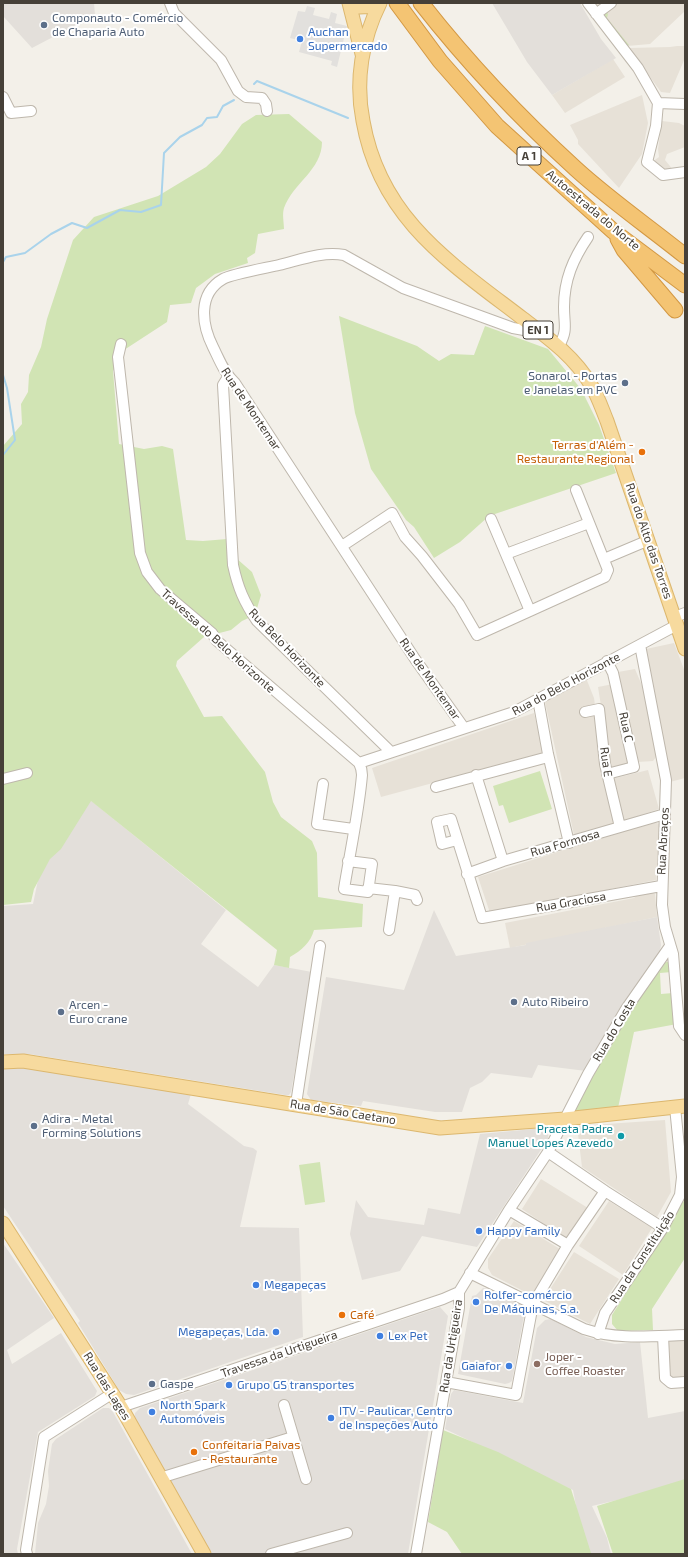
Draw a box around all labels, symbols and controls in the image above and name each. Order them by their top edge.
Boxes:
place label: Componauto - Comércio de Chaparia Auto [52,11,183,39]
marker: Componauto - Comércio de Chaparia Auto [39,20,49,30]
place label: Auchan Supermercado [308,25,388,53]
marker: Auchan Supermercado [295,34,305,44]
road number: A 1 [517,147,541,165]
street label: Autoestrada do Norte [543,167,643,253]
road number: EN 1 [523,321,553,339]
street label: Rua de Montemar [218,365,284,453]
place label: Sonarol - Portas e Janelas em PVC [524,369,617,397]
marker: Sonarol - Portas e Janelas em PVC [620,378,630,388]
place label: Terras d'Além - Restaurante Regional [517,438,634,466]
marker: Terras d'Além - Restaurante Regional [637,447,647,457]
street label: Rua do Alto das Torres [622,481,676,601]
street label: Travessa do Belo Horizonte [158,586,278,696]
street label: Rua Belo Horizonte [246,606,328,690]
street label: Rua de Montemar [396,635,464,723]
street label: Rua do Belo Horizonte [509,649,623,719]
street label: Rua C [616,711,636,743]
street label: Rua E [597,746,615,778]
street label: Rua Abraços [654,807,672,875]
street label: Rua Formosa [529,826,601,860]
street label: Rua Graciosa [535,889,607,915]
place label: Auto Ribeiro [522,995,588,1009]
street label: Rua do Costa [590,996,638,1064]
marker: Auto Ribeiro [509,997,519,1007]
place label: Arcen - Euro crane [69,998,127,1026]
marker: Arcen - Euro crane [56,1007,66,1017]
street label: Rua de São Caetano [289,1097,397,1127]
place label: Adira - Metal Forming Solutions [42,1112,141,1140]
marker: Adira - Metal Forming Solutions [29,1121,39,1131]
place label: Praceta Padre Manuel Lopes Azevedo [488,1122,613,1150]
marker: Praceta Padre Manuel Lopes Azevedo [616,1131,626,1141]
street label: Rua da Constituição [607,1208,677,1306]
place label: Happy Family [487,1224,560,1238]
marker: Happy Family [474,1226,484,1236]
place label: Megapeças [264,1278,326,1292]
marker: Megapeças [251,1280,261,1290]
place label: Rolfer-comércio De Máquinas, S.a. [484,1288,579,1316]
marker: Rolfer-comércio De Máquinas, S.a. [471,1297,481,1307]
street label: Rua da Urtigueira [437,1298,465,1394]
place label: Café [350,1308,374,1322]
marker: Café [337,1310,347,1320]
place label: Megapeças, Lda. [178,1325,268,1339]
street label: Travessa da Urtigueira [219,1327,339,1381]
marker: Megapeças, Lda. [271,1327,281,1337]
place label: Lex Pet [388,1329,428,1343]
marker: Lex Pet [375,1331,385,1341]
street label: Rua das Lages [80,1349,134,1423]
place label: Joper - Coffee Roaster [545,1350,625,1378]
place label: Gaiafor [461,1359,501,1373]
marker: Joper - Coffee Roaster [532,1359,542,1369]
marker: Gaiafor [504,1361,514,1371]
place label: Gaspe [160,1377,194,1391]
place label: Grupo GS transportes [237,1378,354,1392]
marker: Gaspe [147,1379,157,1389]
marker: Grupo GS transportes [224,1380,234,1390]
place label: North Spark Automóveis [160,1398,226,1426]
place label: ITV - Paulicar, Centro de Inspeções Auto [339,1404,452,1432]
marker: North Spark Automóveis [147,1407,157,1417]
marker: ITV - Paulicar, Centro de Inspeções Auto [326,1413,336,1423]
place label: Confeitaria Paivas - Restaurante [202,1438,300,1466]
marker: Confeitaria Paivas - Restaurante [189,1447,199,1457]

